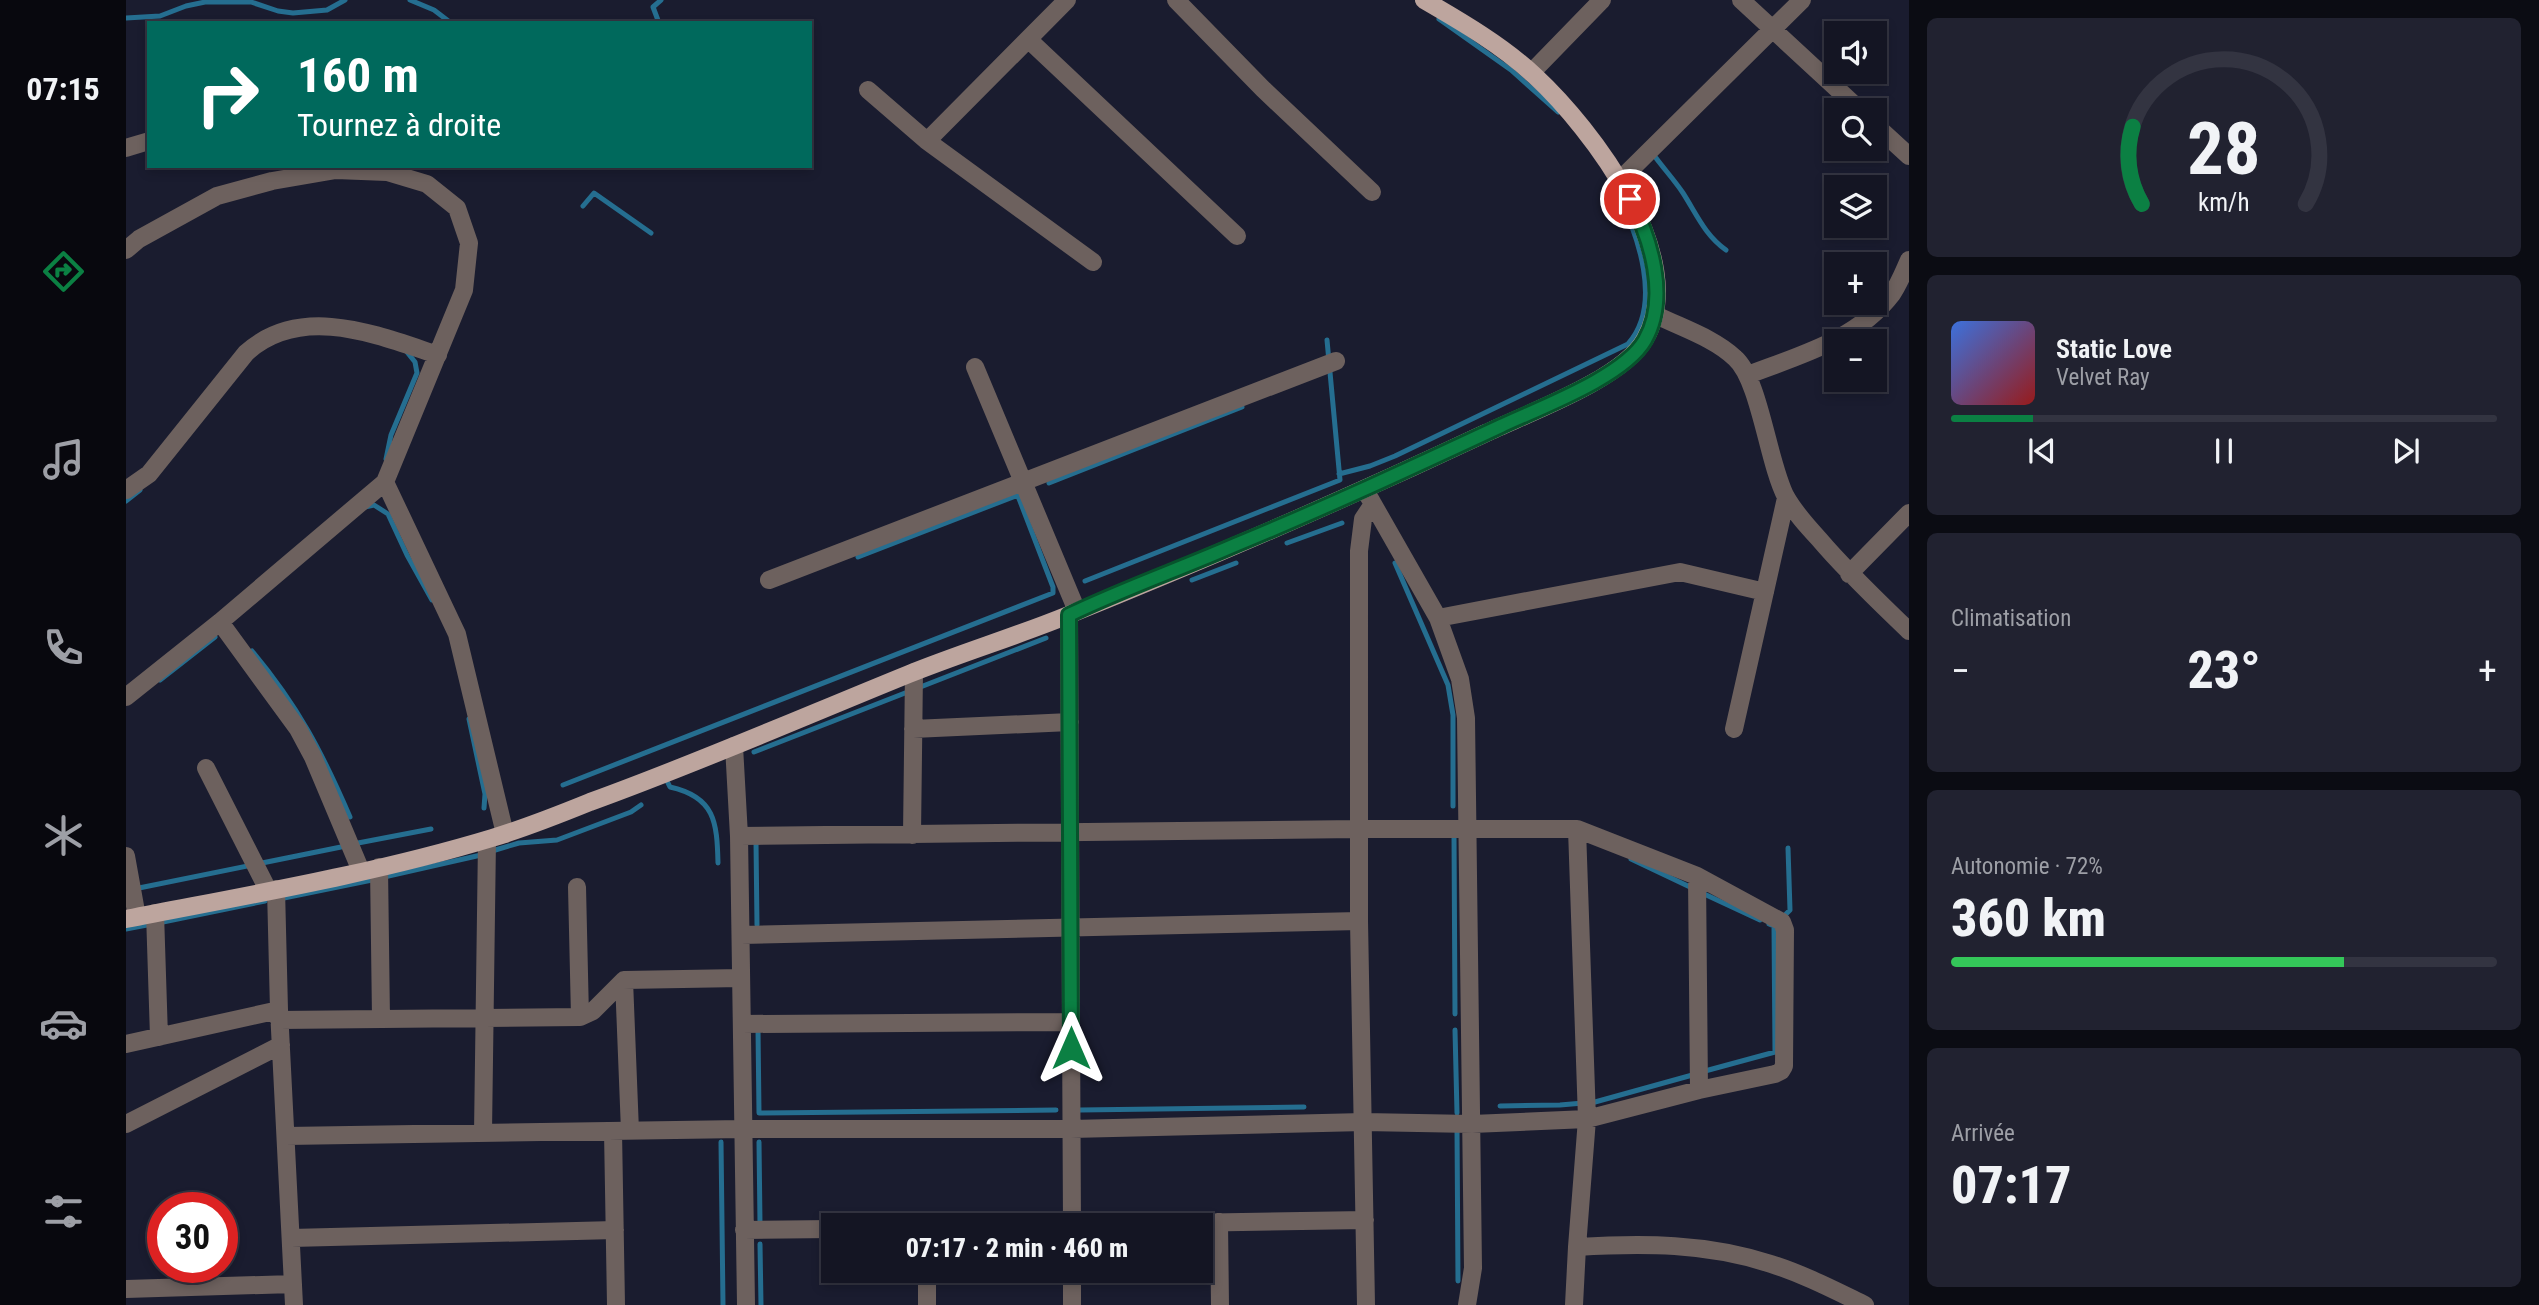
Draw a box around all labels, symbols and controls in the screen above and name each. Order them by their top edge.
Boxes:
map controls [1824,21,1887,392]
button: sound [1824,21,1887,84]
text: 160 m [297,47,419,104]
icon: right [182,49,273,140]
text: 07:15 [26,70,100,108]
button: search [1824,98,1887,161]
text: Tournez à droite [297,106,501,144]
text: 28 [2187,106,2261,192]
pin [1600,169,1660,229]
button: layers [1824,175,1887,238]
icon: arrive [1611,180,1649,218]
text: km/h [2198,188,2250,217]
icon: directions [39,247,88,296]
button: + [1824,252,1887,315]
button: − [1824,329,1887,392]
text: Static Love [2056,334,2172,364]
text: Velvet Ray [2056,364,2150,391]
icon: previous [2023,432,2061,470]
icon: pause [2205,432,2243,470]
icon: next [2387,432,2425,470]
icon: music [39,435,88,484]
text: Climatisation [1951,605,2071,632]
icon: phone [39,623,88,672]
text: 23° [2187,640,2261,701]
text: − [1951,649,1970,693]
text: + [2478,649,2497,693]
icon: climate [39,811,88,860]
text: Autonomie · 72% [1951,853,2103,880]
text: 360 km [1951,888,2106,949]
icon: car [39,999,88,1048]
position arrow [1034,1011,1108,1085]
text: Arrivée [1951,1120,2015,1147]
text: 07:17 [1951,1155,2071,1216]
icon: filters [39,1187,88,1236]
speed limit sign: 30 [147,1192,238,1283]
text: 07:17 · 2 min · 460 m [906,1233,1128,1263]

